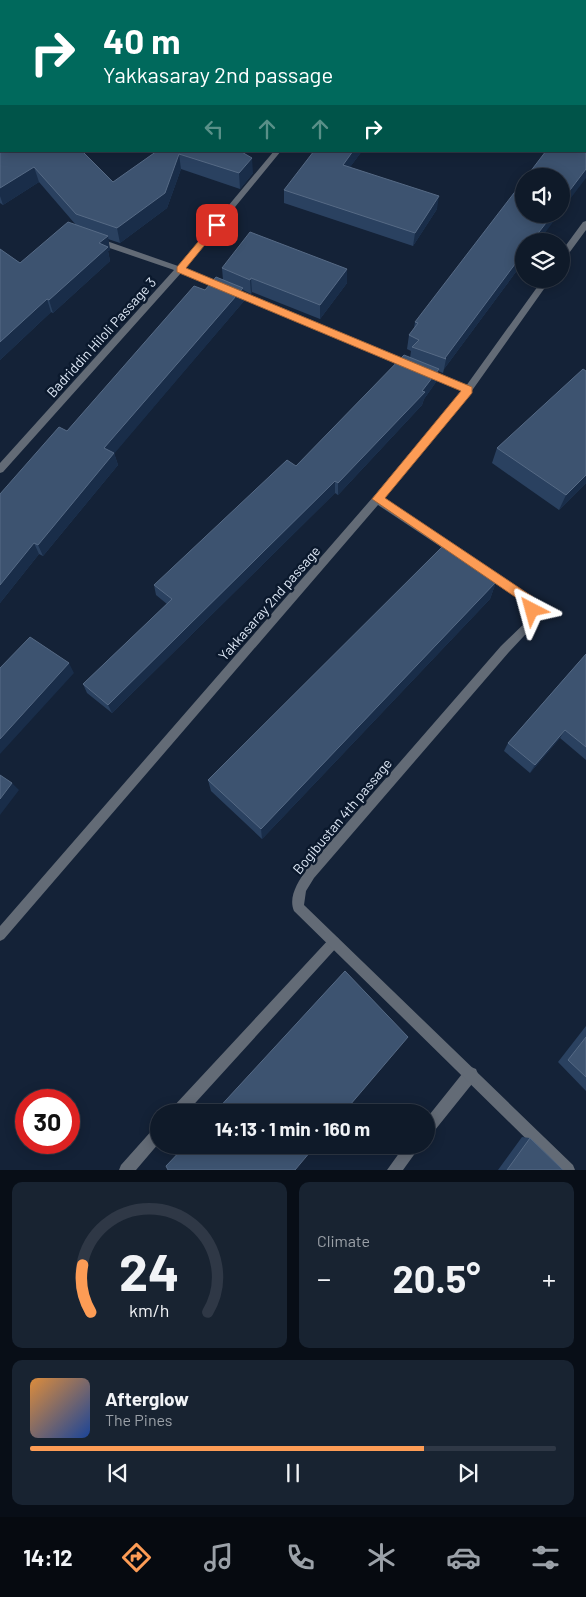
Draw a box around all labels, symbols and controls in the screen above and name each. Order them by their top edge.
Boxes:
text: 40 m [103,19,180,61]
icon: right [20,20,85,85]
text: Yakkasaray 2nd passage [103,61,333,87]
icon: left [200,115,228,143]
icon: ahead [253,115,281,143]
icon: ahead [306,115,334,143]
icon: right [359,115,387,143]
map controls [515,168,570,288]
button: sound [515,168,570,223]
pin [196,204,238,246]
icon: arrive [203,211,231,239]
button: layers [515,233,570,288]
street label: Badriddin Hiloli Passage 3 [43,274,159,400]
street label: Yakkasaray 2nd passage [215,542,323,664]
position arrow [505,583,557,635]
street label: Bogibustan 4th passage [289,755,395,877]
speed limit sign: 30 [15,1089,80,1154]
text: 14:13 · 1 min · 160 m [215,1117,370,1140]
text: Climate [317,1231,370,1250]
text: 24 [119,1239,180,1301]
text: 20.5° [393,1255,480,1301]
text: − [317,1261,331,1295]
text: + [542,1261,556,1295]
text: km/h [129,1299,170,1321]
text: Afterglow [105,1387,189,1410]
text: The Pines [105,1410,173,1429]
icon: previous [104,1459,132,1487]
icon: pause [279,1459,307,1487]
icon: next [454,1459,482,1487]
icon: directions [119,1540,154,1575]
icon: music [201,1540,236,1575]
icon: phone [283,1540,318,1575]
icon: climate [364,1540,399,1575]
icon: car [446,1540,481,1575]
icon: filters [528,1540,563,1575]
text: 14:12 [23,1544,73,1570]

